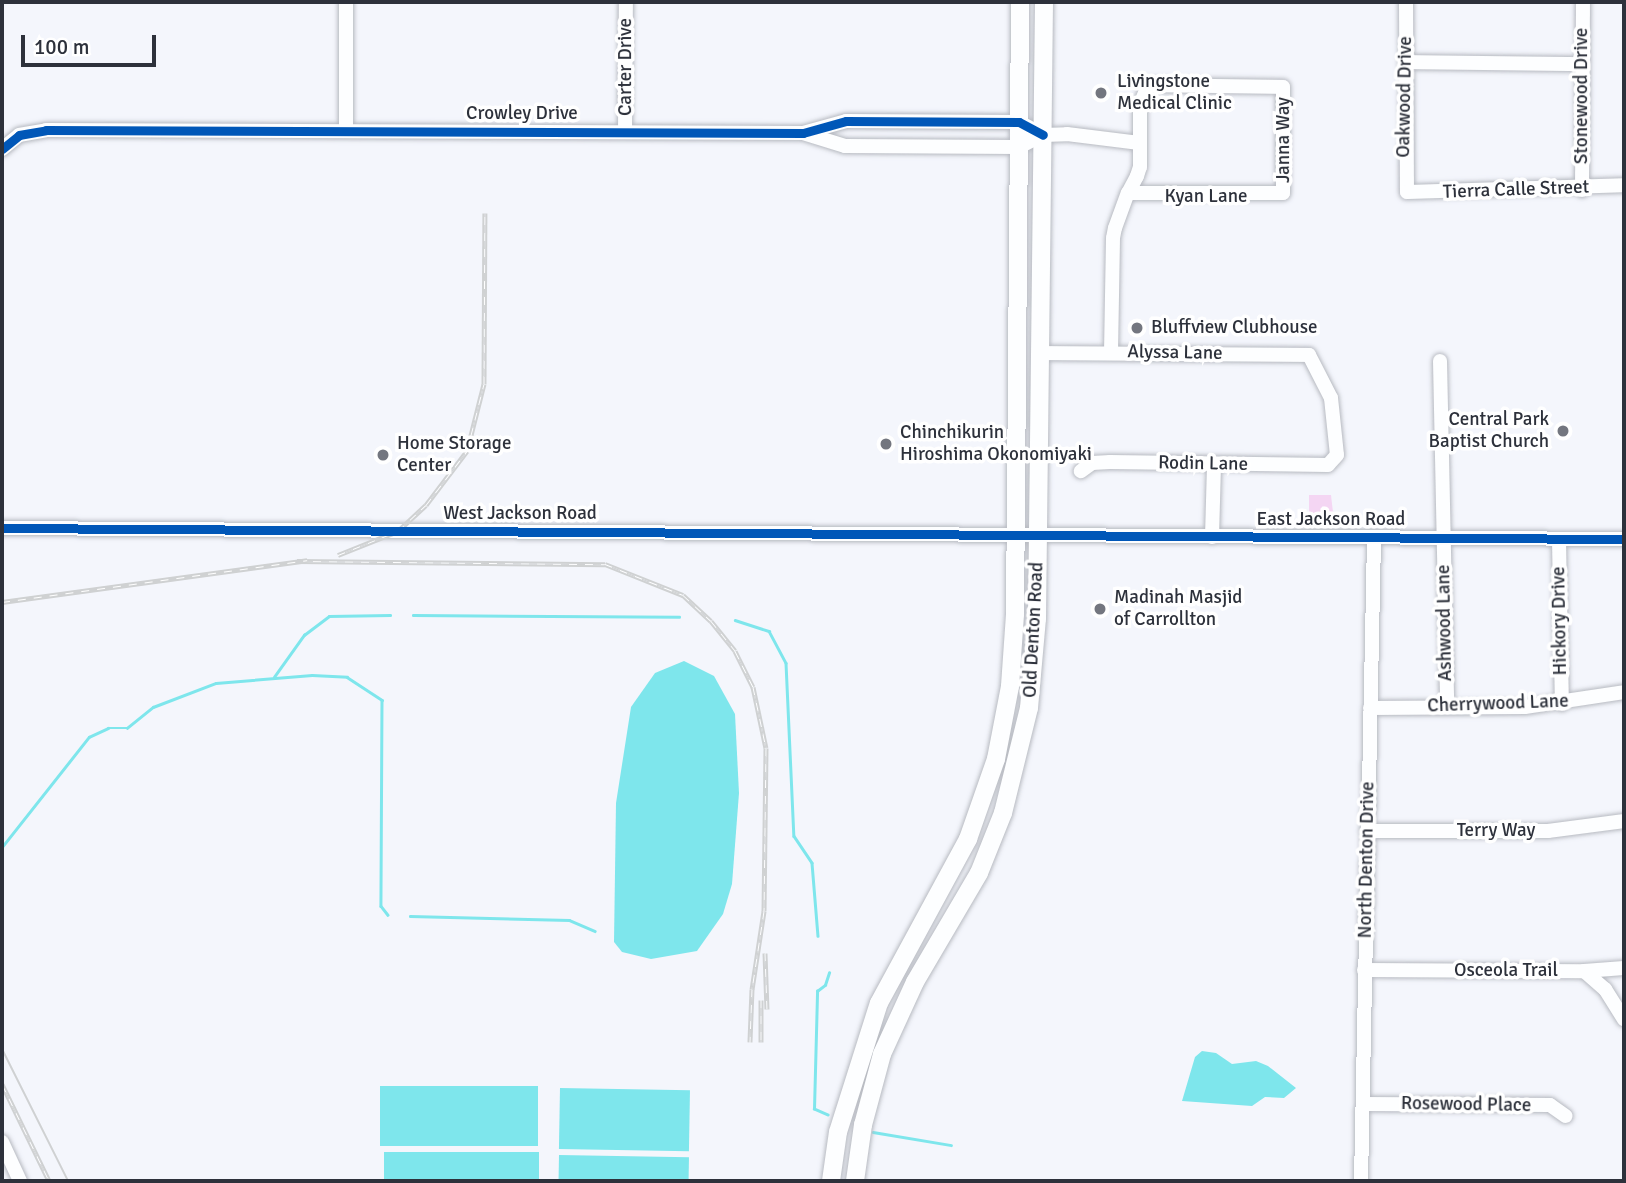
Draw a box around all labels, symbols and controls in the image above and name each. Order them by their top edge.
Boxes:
street label: Carter Drive [615,18,637,116]
scale bar [24,21,159,65]
street label: Stonewood Drive [1571,28,1593,164]
text: 100 m [34,34,89,60]
street label: Oakwood Drive [1393,36,1417,158]
place label: Livingstone Medical Clinic [1117,71,1232,115]
marker: Livingstone Medical Clinic [1091,83,1111,103]
street label: Janna Way [1273,97,1295,183]
street label: Crowley Drive [466,103,578,125]
street label: Tierra Calle Street [1442,176,1590,204]
street label: Kyan Lane [1164,186,1248,208]
place label: Bluffview Clubhouse [1151,317,1318,339]
marker: Bluffview Clubhouse [1129,320,1145,336]
street label: Alyssa Lane [1127,341,1223,365]
place label: Central Park Baptist Church [1429,409,1549,453]
place label: Chinchikurin Hiroshima Okonomiyaki [900,422,1092,466]
marker: Central Park Baptist Church [1555,423,1571,439]
place label: Home Storage Center [397,433,511,477]
marker: Chinchikurin Hiroshima Okonomiyaki [878,436,894,452]
marker: Home Storage Center [375,447,391,463]
street label: Rodin Lane [1158,452,1248,476]
street label: West Jackson Road [443,503,597,525]
street label: East Jackson Road [1257,509,1405,531]
street label: Old Denton Road [1019,562,1049,698]
street label: Ashwood Lane [1433,564,1457,682]
street label: Hickory Drive [1548,566,1572,676]
place label: Madinah Masjid of Carrollton [1114,587,1242,631]
marker: Madinah Masjid of Carrollton [1092,601,1108,617]
street label: Cherrywood Lane [1427,690,1569,718]
street label: North Denton Drive [1354,781,1380,939]
street label: Terry Way [1457,820,1535,842]
street label: Osceola Trail [1454,960,1558,982]
street label: Rosewood Place [1401,1092,1531,1118]

